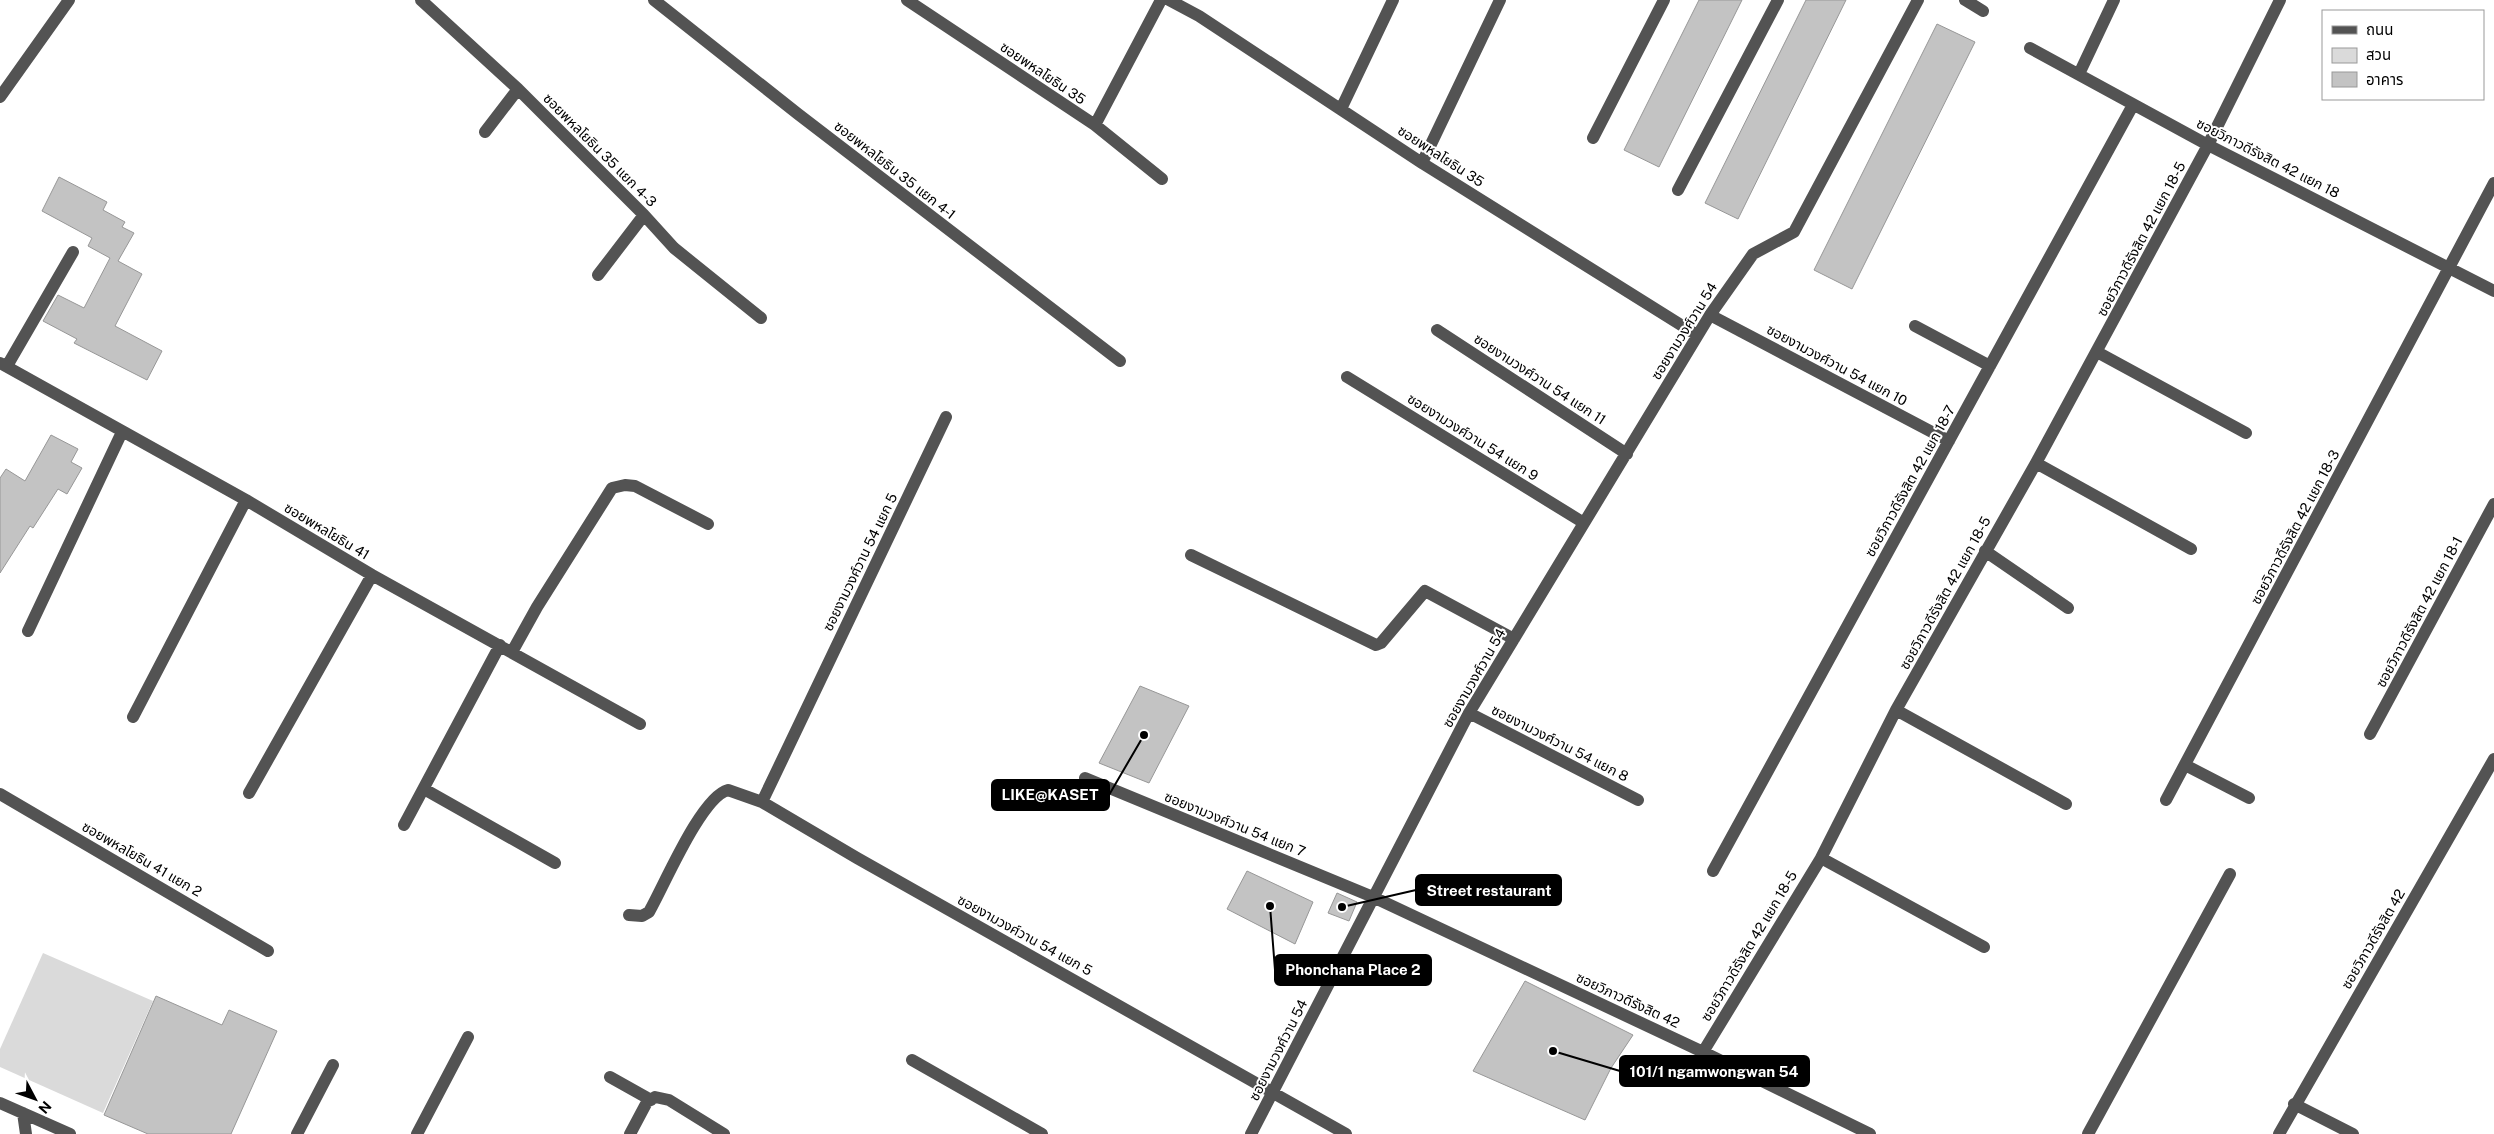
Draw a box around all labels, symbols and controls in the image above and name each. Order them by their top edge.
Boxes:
legend [2322,10,2484,100]
text: ถนน [2366,21,2393,38]
street label: ซอยพหลโยธิน 35 [997,38,1089,108]
text: สวน [2366,46,2391,63]
text: อาคาร [2366,71,2403,88]
street label: ซอยพหลโยธิน 35 แยก 4-3 [540,90,660,210]
street label: ซอยวิภาวดีรังสิต 42 แยก 18 [2194,115,2342,201]
street label: ซอยพหลโยธิน 35 แยก 4-1 [831,118,959,222]
street label: ซอยพหลโยธิน 35 [1395,122,1487,190]
street label: ซอยวิภาวดีรังสิต 42 แยก 18-5 [2093,159,2189,319]
street label: ซอยงามวงศ์วาน 54 [1648,279,1720,383]
street label: ซอยงามวงศ์วาน 54 แยก 10 [1764,321,1910,409]
street label: ซอยงามวงศ์วาน 54 แยก 11 [1471,330,1609,428]
street label: ซอยงามวงศ์วาน 54 แยก 9 [1405,390,1542,484]
street label: ซอยวิภาวดีรังสิต 42 แยก 18-7 [1862,403,1958,559]
street label: ซอยวิภาวดีรังสิต 42 แยก 18-3 [2247,447,2343,607]
street label: ซอยงามวงศ์วาน 54 แยก 5 [820,490,900,634]
street label: ซอยพหลโยธิน 41 [282,499,372,563]
street label: ซอยวิภาวดีรังสิต 42 แยก 18-5 [1896,514,1994,672]
street label: ซอยวิภาวดีรังสิต 42 แยก 18-1 [2372,534,2466,690]
street label: ซอยงามวงศ์วาน 54 [1439,626,1509,730]
street label: ซอยงามวงศ์วาน 54 แยก 8 [1489,701,1631,785]
callout: LIKE@KASET [992,780,1109,810]
text: LIKE@KASET [1002,786,1098,803]
street label: ซอยงามวงศ์วาน 54 แยก 7 [1162,788,1308,860]
street label: ซอยพหลโยธิน 41 แยก 2 [79,818,205,900]
street label: ซอยวิภาวดีรังสิต 42 แยก 18-5 [1698,868,1800,1024]
callout: Street restaurant [1416,875,1561,905]
text: Street restaurant [1427,882,1551,899]
street label: ซอยวิภาวดีรังสิต 42 [2338,886,2408,992]
street label: ซอยงามวงศ์วาน 54 แยก 5 [955,891,1095,979]
callout: Phonchana Place 2 [1275,955,1431,985]
text: Phonchana Place 2 [1285,961,1421,978]
street label: ซอยวิภาวดีรังสิต 42 [1574,969,1682,1031]
street label: ซอยงามวงศ์วาน 54 [1246,997,1311,1103]
callout: 101/1 ngamwongwan 54 [1620,1056,1809,1086]
text: 101/1 ngamwongwan 54 [1630,1063,1799,1080]
north arrow [10,1074,60,1124]
text: N [35,1098,54,1117]

